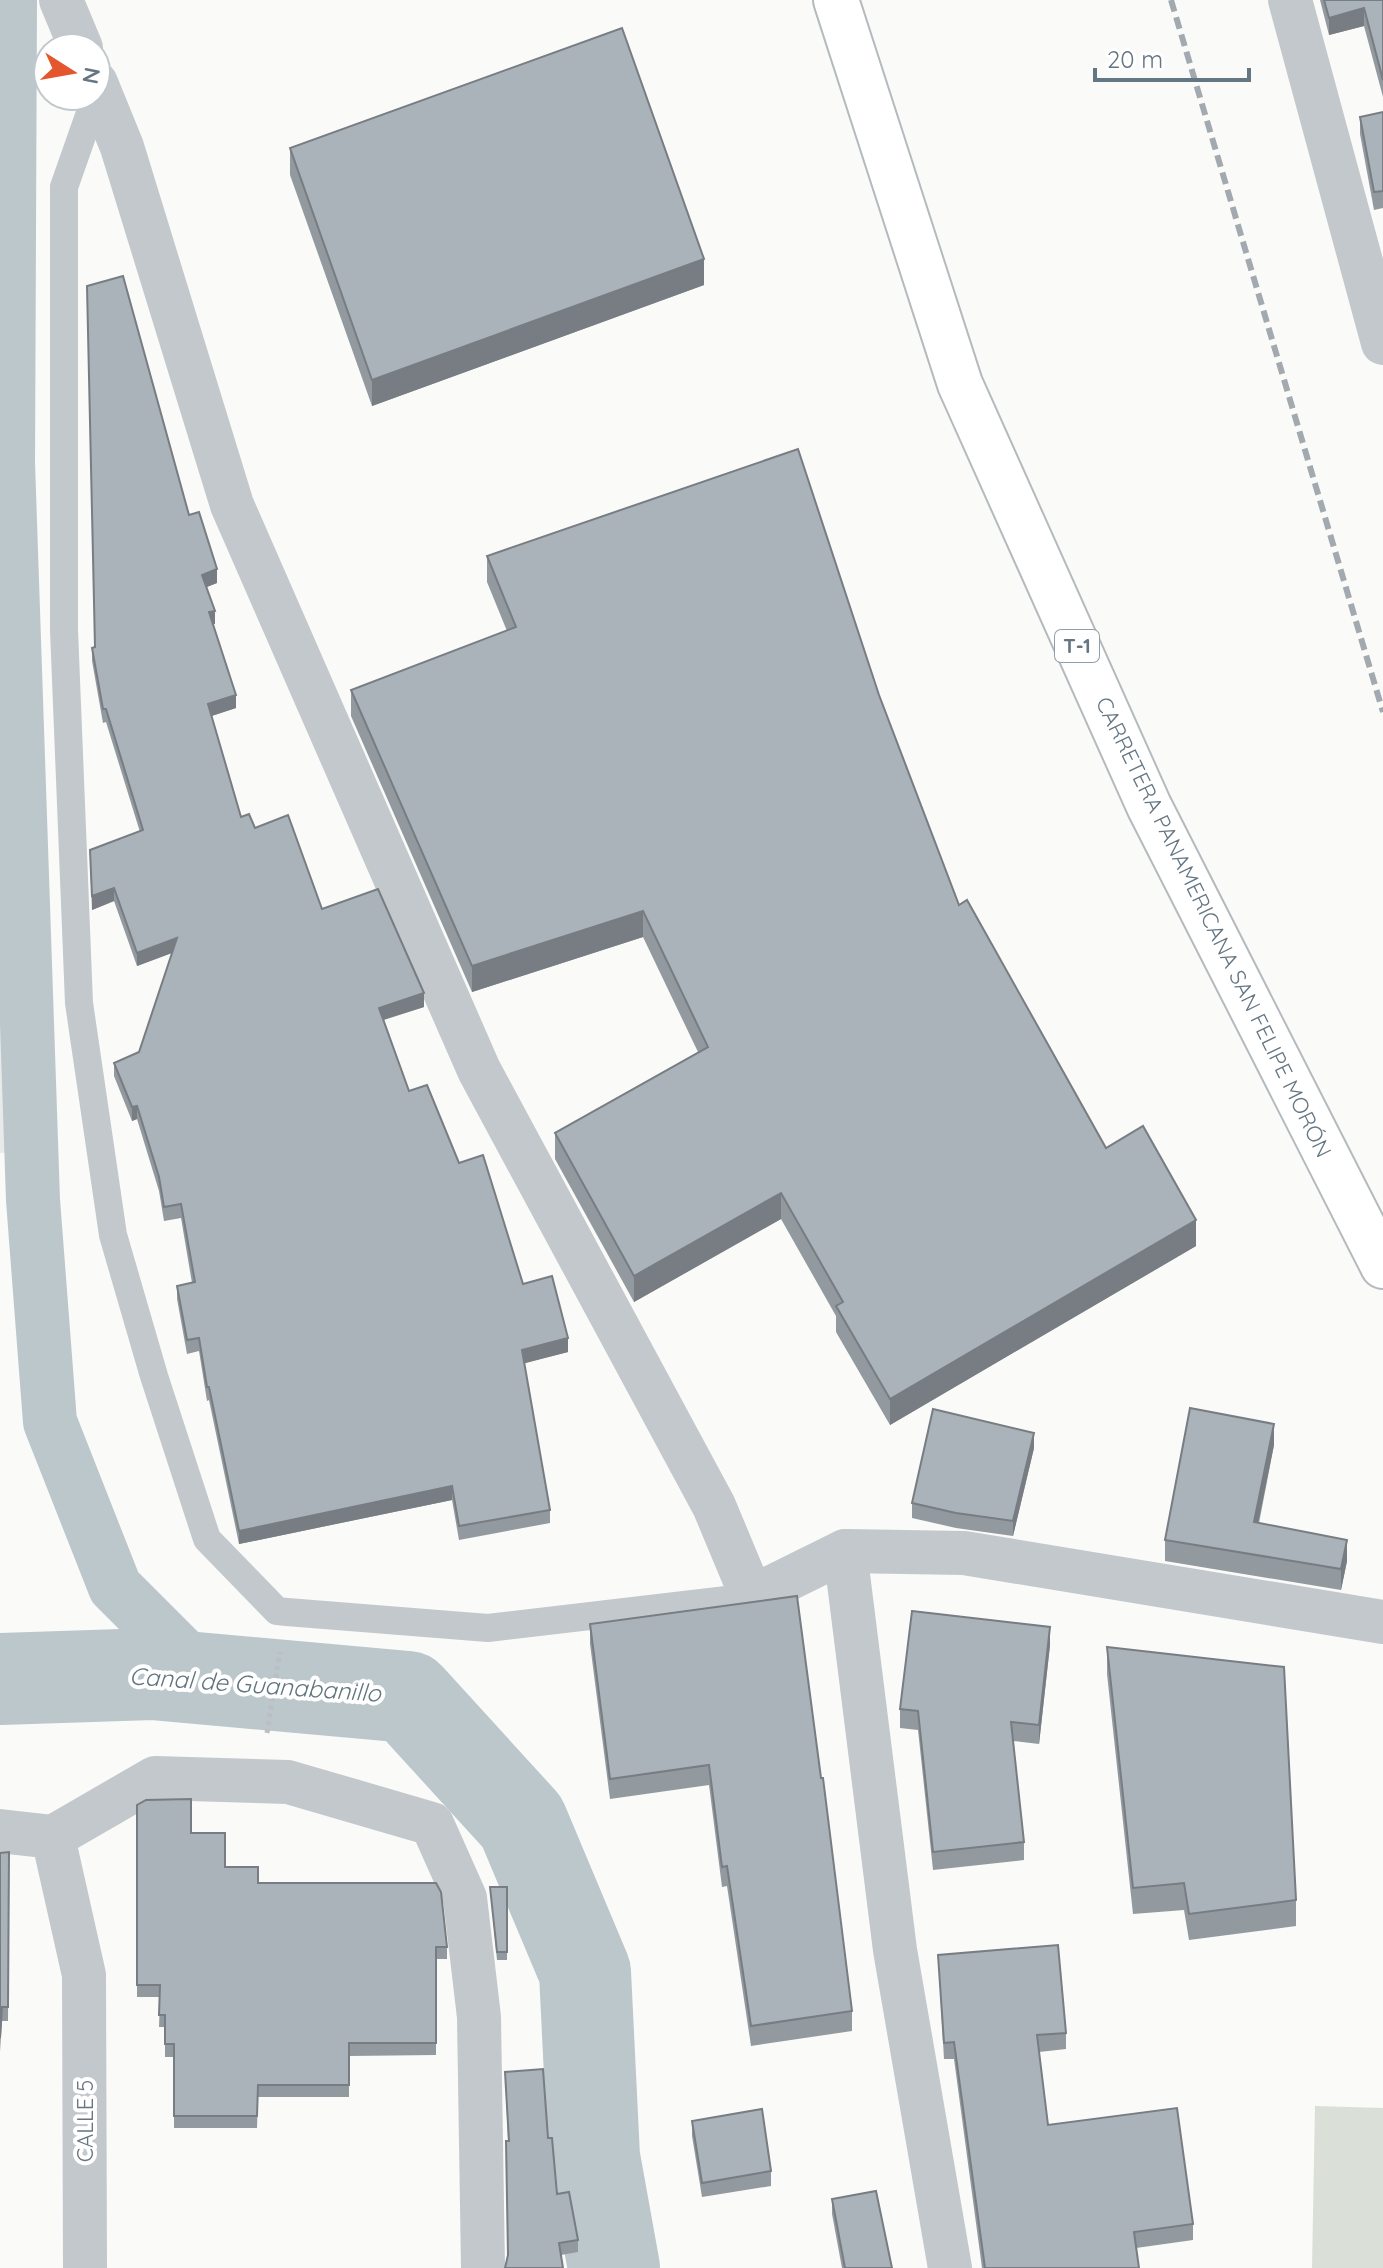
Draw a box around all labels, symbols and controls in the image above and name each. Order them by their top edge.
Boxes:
north arrow [32,32,112,112]
scale bar [1095,32,1249,82]
text: 20 m [1107,44,1163,74]
text: N [76,65,107,86]
road number: T-1 [1055,630,1099,662]
street label: CARRETERA PANAMERICANA SAN FELIPE MORÓN [1090,692,1338,1162]
water label: Canal de Guanabanillo [128,1660,383,1708]
street label: CALLE 5 [71,2080,99,2162]

